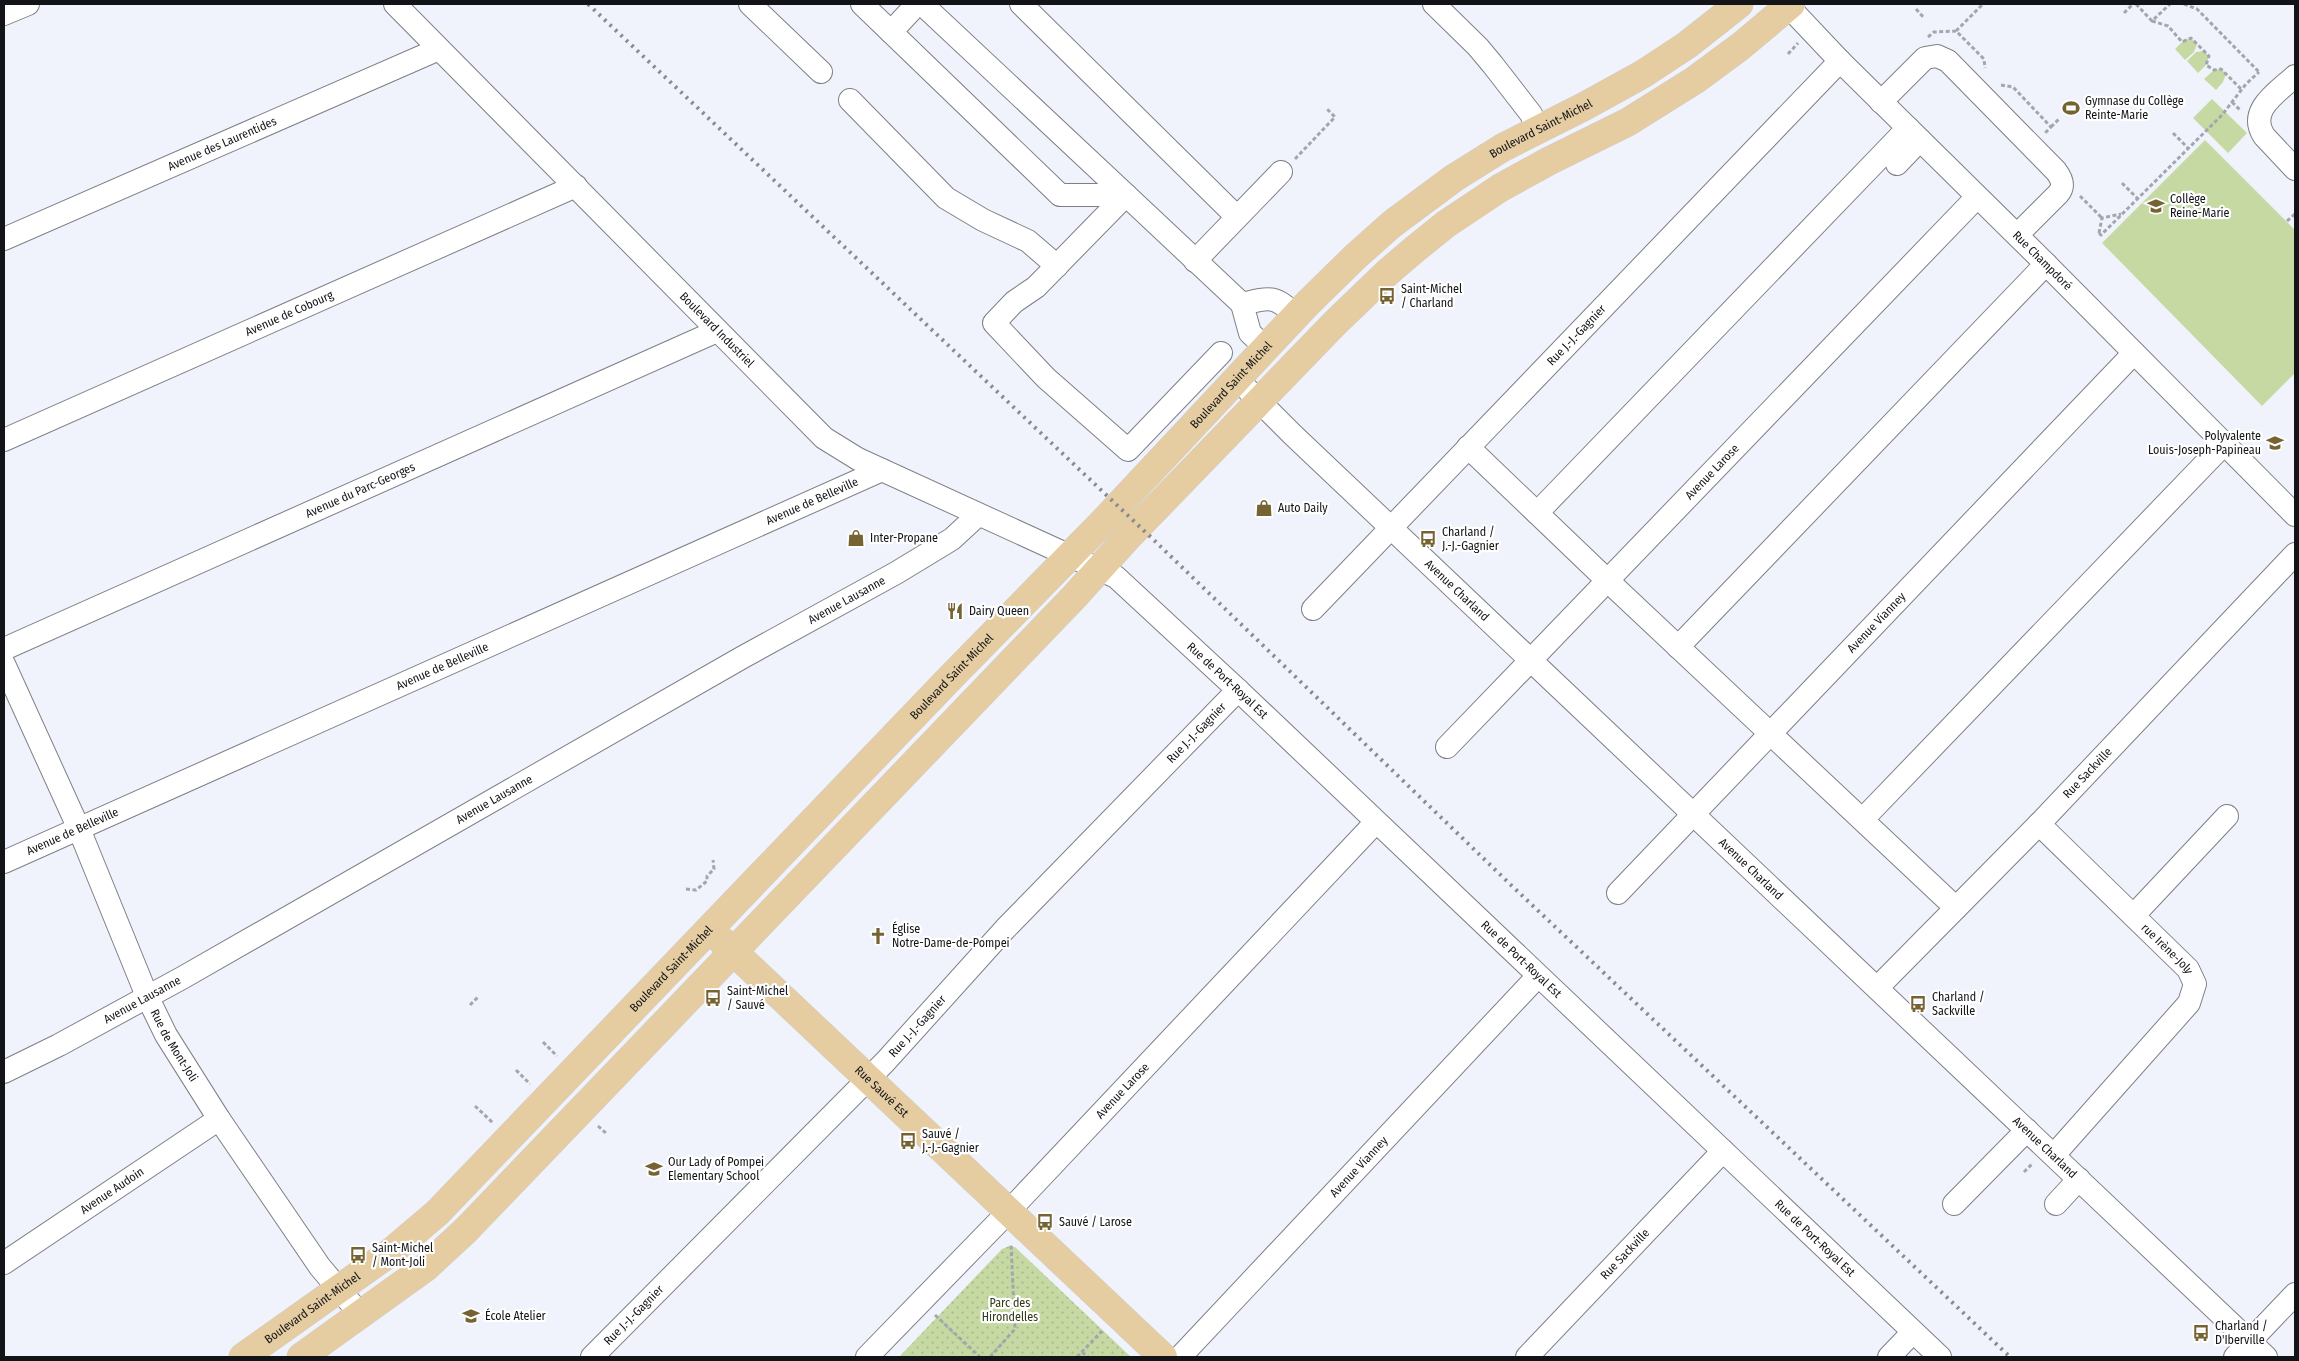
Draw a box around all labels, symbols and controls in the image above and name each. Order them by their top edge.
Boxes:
place label: Gymnase du Collège Reinte-Marie [2085,94,2184,122]
street label: Boulevard Saint-Michel [1487,96,1595,161]
sports icon: Gymnase du Collège Reinte-Marie [2061,98,2081,118]
street label: Avenue des Laurentides [166,114,279,174]
place label: Collège Reine-Marie [2170,192,2230,220]
school or university icon: Collège Reine-Marie [2146,196,2166,216]
street label: Rue Champdoré [2010,228,2075,293]
place label: Saint-Michel / Charland [1401,282,1462,310]
bus stop icon: Saint-Michel / Charland [1377,286,1397,306]
street label: Avenue de Cobourg [243,288,336,339]
street label: Boulevard Industriel [677,289,757,370]
street label: Rue J.-J.-Gagnier [1544,301,1609,368]
street label: Boulevard Saint-Michel [1187,339,1275,431]
place label: Polyvalente Louis-Joseph-Papineau [2148,429,2261,457]
school or university icon: Polyvalente Louis-Joseph-Papineau [2265,433,2285,453]
street label: Avenue Larose [1682,441,1742,502]
street label: Avenue du Parc-Georges [303,460,417,521]
street label: Avenue de Belleville [764,475,860,528]
shop icon: Auto Daily [1254,498,1274,518]
place label: Auto Daily [1278,501,1328,515]
place label: Charland / J.-J.-Gagnier [1442,525,1500,553]
shop icon: Inter-Propane [846,528,866,548]
bus stop icon: Charland / J.-J.-Gagnier [1418,529,1438,549]
place label: Inter-Propane [870,531,938,545]
street label: Avenue Charland [1422,557,1492,624]
street label: Avenue Lausanne [806,573,888,627]
street label: Avenue Vianney [1844,589,1909,656]
restaurant icon: Dairy Queen [945,601,965,621]
place label: Dairy Queen [969,604,1029,618]
street label: Boulevard Saint-Michel [907,631,996,722]
street label: Rue de Port-Royal Est [1184,639,1271,722]
street label: Avenue de Belleville [394,640,491,693]
street label: Rue J.-J.-Gagnier [1164,699,1229,766]
street label: Rue Sackville [2060,744,2115,801]
street label: Avenue Lausanne [453,772,535,827]
street label: Avenue de Belleville [24,805,121,858]
street label: Avenue Charland [1716,835,1786,903]
street label: Rue de Port-Royal Est [1478,918,1564,1001]
place label: Église Notre-Dame-de-Pompei [892,921,1010,950]
street label: rue Irène-Joly [2138,921,2197,977]
street label: Boulevard Saint-Michel [627,923,715,1015]
church icon: Église Notre-Dame-de-Pompei [868,926,888,946]
street label: Avenue Lausanne [101,973,183,1026]
place label: Saint-Michel / Sauvé [727,984,788,1012]
bus stop icon: Saint-Michel / Sauvé [703,988,723,1008]
place label: Charland / Sackville [1932,990,1985,1018]
street label: Rue J.-J.-Gagnier [886,992,949,1060]
bus stop icon: Charland / Sackville [1908,994,1928,1014]
street label: Rue de Mont-Joli [148,1007,201,1084]
street label: Avenue Larose [1093,1060,1152,1121]
street label: Rue Sauvé Est [852,1063,911,1120]
street label: Avenue Charland [2010,1114,2080,1181]
place label: Sauvé / J.-J.-Gagnier [922,1127,980,1155]
bus stop icon: Sauvé / J.-J.-Gagnier [898,1131,918,1151]
street label: Avenue Vianney [1327,1133,1391,1200]
place label: Our Lady of Pompei Elementary School [668,1155,764,1183]
school or university icon: Our Lady of Pompei Elementary School [644,1159,664,1179]
street label: Avenue Audoin [78,1164,146,1217]
street label: Rue de Port-Royal Est [1772,1197,1858,1280]
bus stop icon: Sauvé / Larose [1035,1212,1055,1232]
place label: Sauvé / Larose [1059,1215,1132,1229]
street label: Rue Sackville [1597,1226,1652,1282]
place label: Saint-Michel / Mont-Joli [372,1241,433,1269]
bus stop icon: Saint-Michel / Mont-Joli [348,1245,368,1265]
street label: Boulevard Saint-Michel [262,1269,363,1346]
street label: Rue J.-J.-Gagnier [601,1282,667,1348]
park label: Parc des Hirondelles [982,1296,1038,1324]
school or university icon: École Atelier [461,1306,481,1326]
place label: École Atelier [485,1308,547,1323]
place label: Charland / D'Iberville [2215,1319,2268,1347]
bus stop icon: Charland / D'Iberville [2191,1323,2211,1343]

